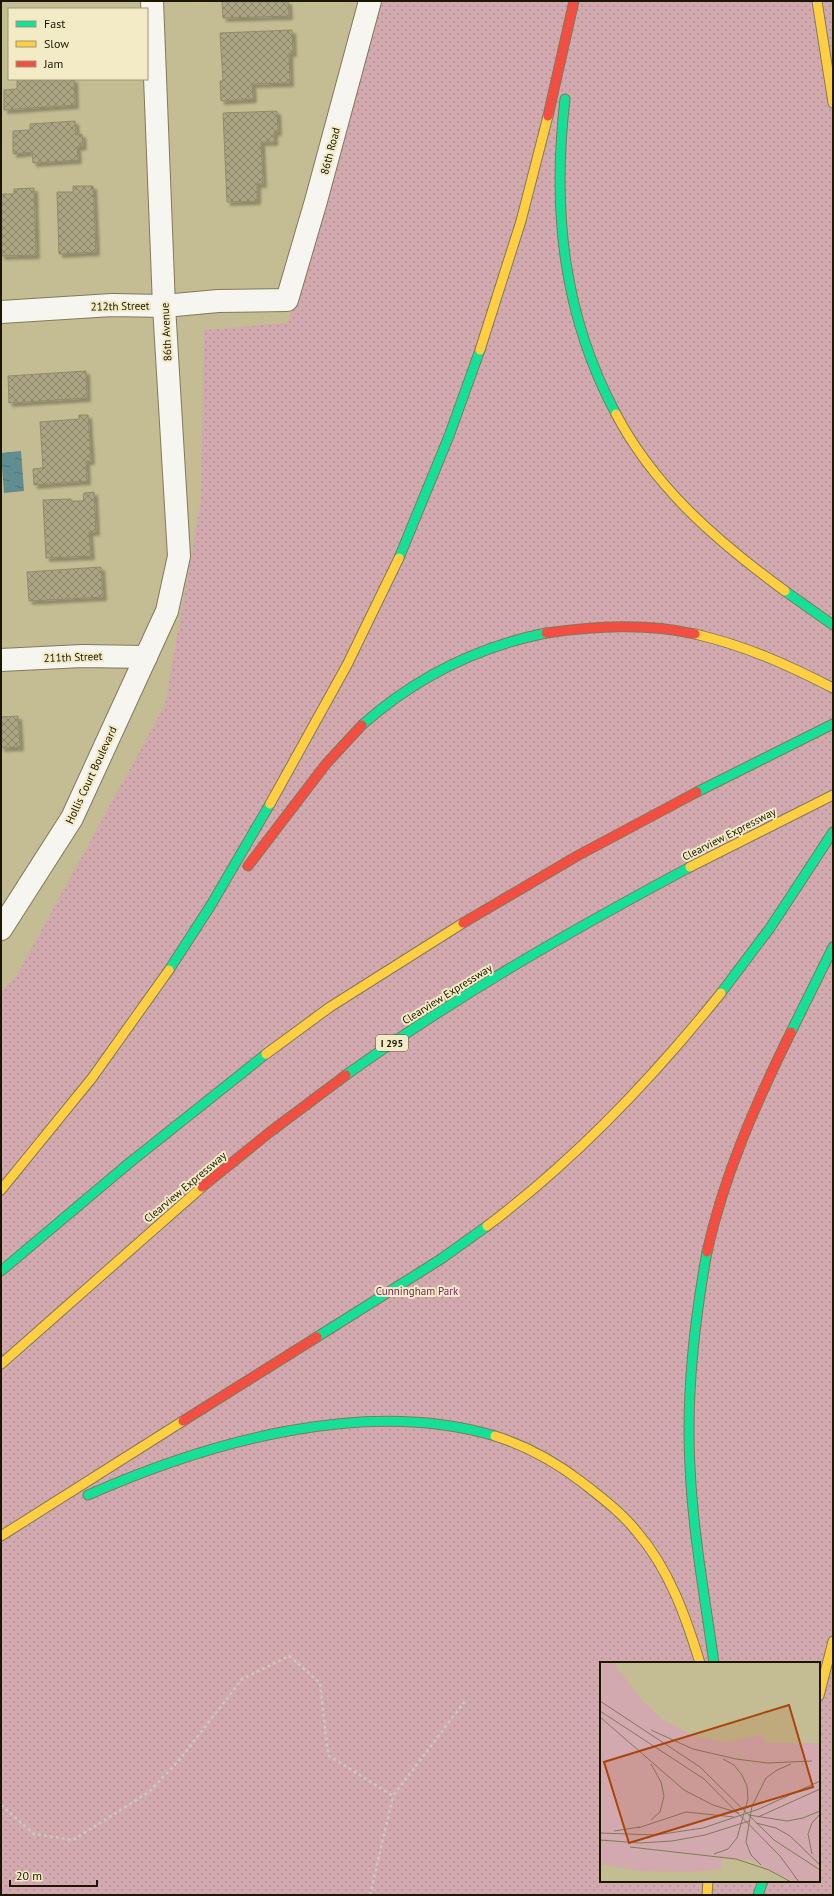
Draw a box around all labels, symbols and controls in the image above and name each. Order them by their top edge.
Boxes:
legend [8,8,148,80]
text: Fast [44,16,65,31]
text: Slow [44,36,69,51]
text: Jam [43,56,63,71]
street label: 86th Road [317,126,343,176]
street label: 212th Street [90,298,150,314]
street label: 86th Avenue [157,302,175,362]
street label: 211th Street [43,649,103,665]
street label: Hollis Court Boulevard [62,724,120,826]
street label: Clearview Expressway [680,804,779,864]
street label: Clearview Expressway [399,960,495,1027]
road number: I 295 [376,1035,408,1051]
street label: Clearview Expressway [141,1148,230,1226]
park label: Cunningham Park [376,1284,459,1298]
inset map [600,1662,820,1882]
scale bar [10,1862,97,1888]
text: 20 m [16,1868,42,1883]

